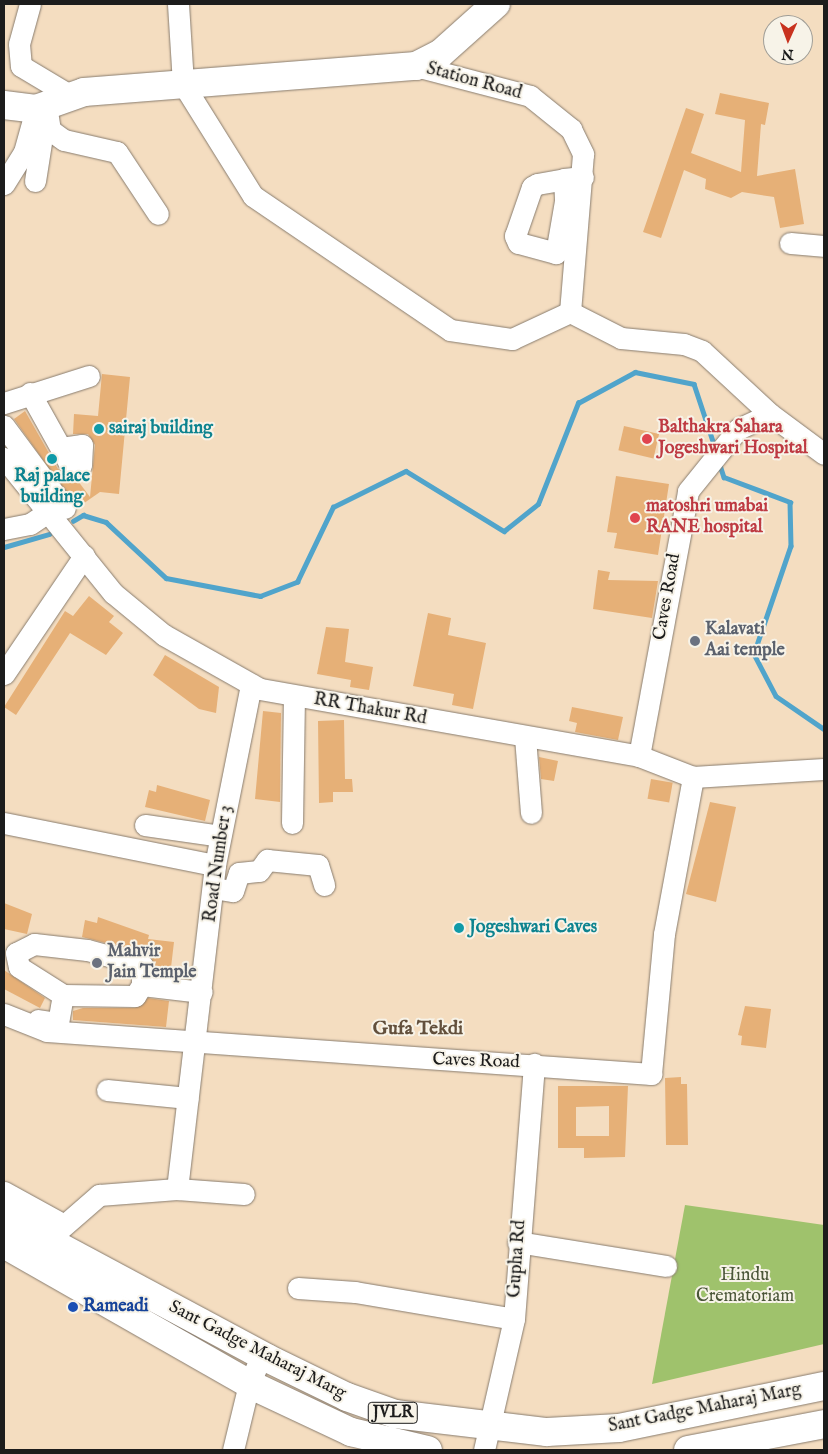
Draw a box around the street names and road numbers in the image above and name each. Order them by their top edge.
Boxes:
street label: Station Road [424,59,524,105]
street label: Caves Road [650,552,686,642]
street label: RR Thakur Rd [312,689,428,731]
street label: Road Number 3 [200,804,238,924]
street label: Caves Road [432,1050,520,1074]
street label: Gupha Rd [505,1219,531,1299]
street label: Sant Gadge Maharaj Marg [165,1297,349,1405]
street label: Sant Gadge Maharaj Marg [607,1380,803,1438]
road number: JVLR [367,1400,419,1426]

